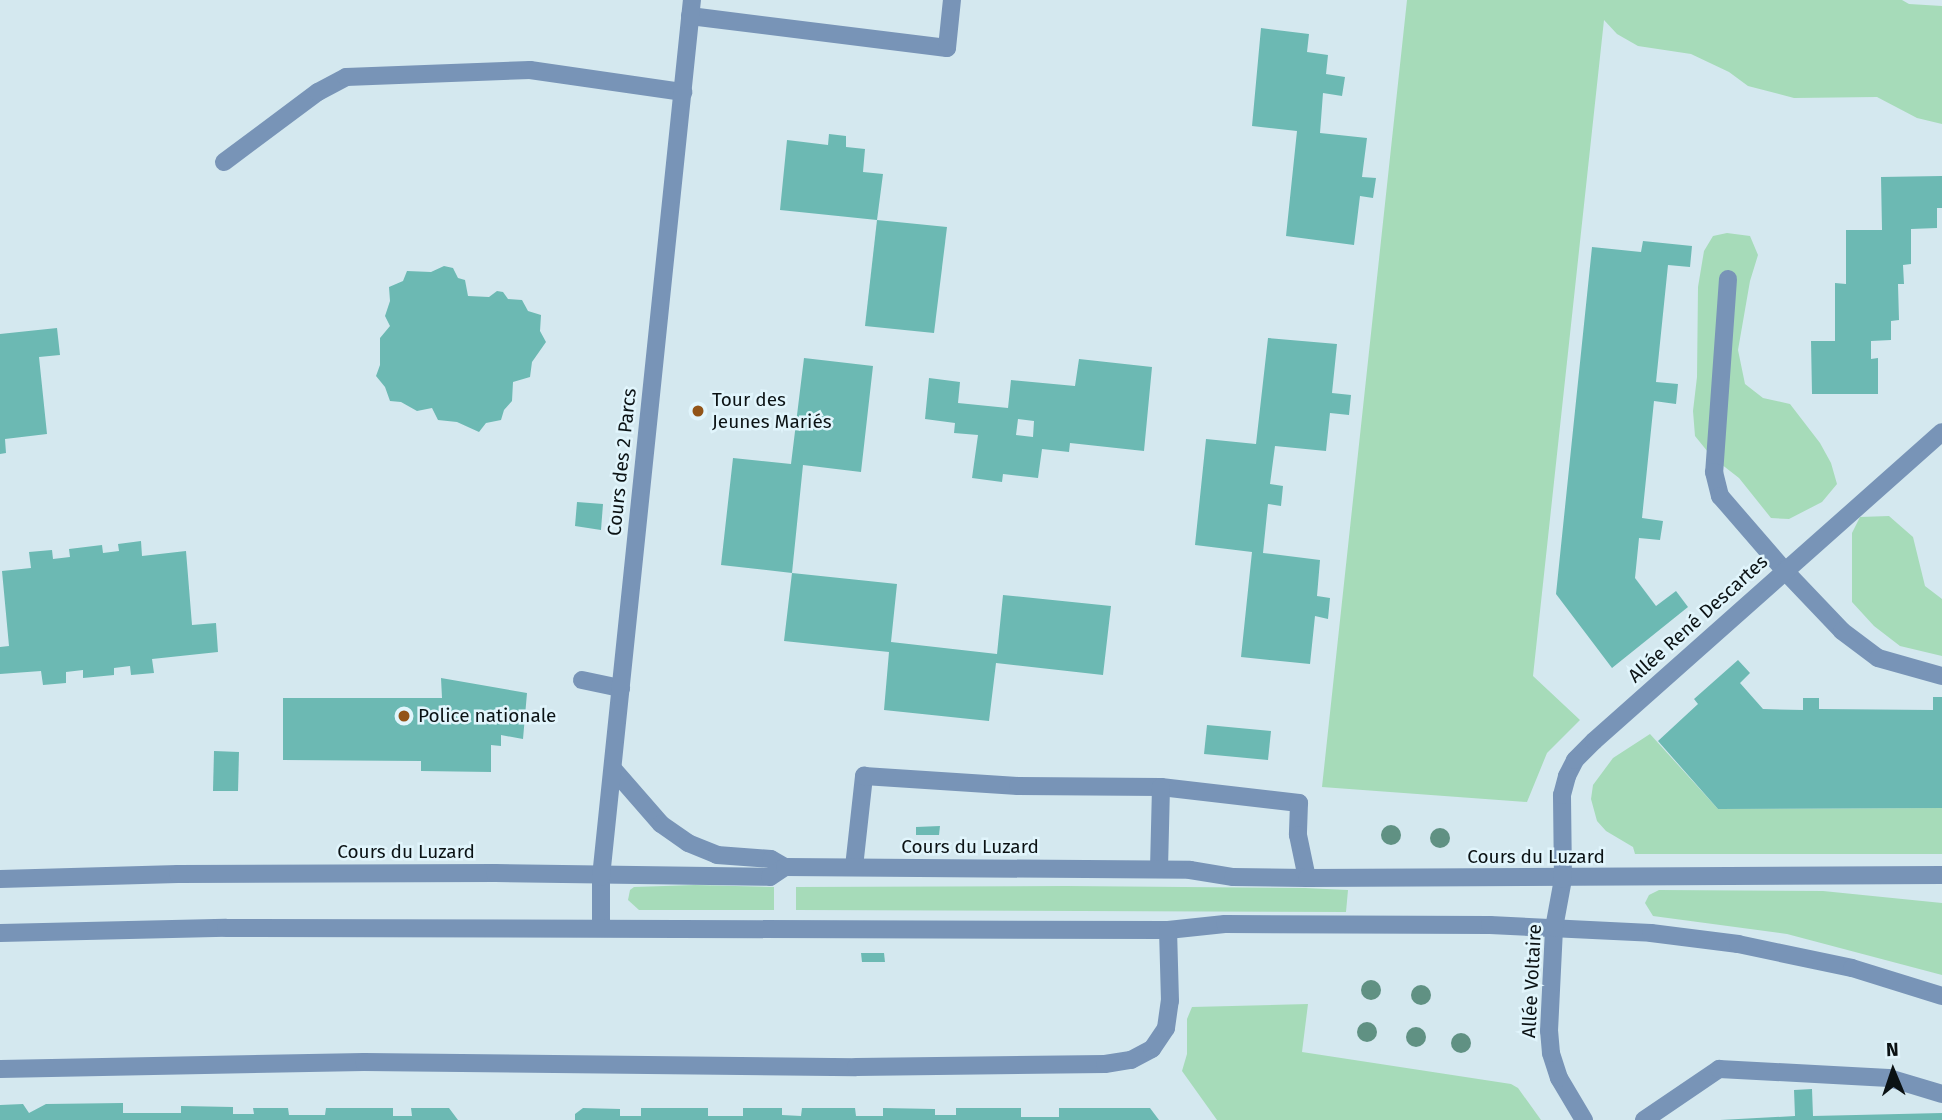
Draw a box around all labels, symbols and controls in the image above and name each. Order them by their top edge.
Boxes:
street label: Cours des 2 Parcs [603,387,641,537]
place label: Tour des Jeunes Mariés [712,389,832,433]
marker: Tour des Jeunes Mariés [690,403,706,419]
street label: Allée René Descartes [1624,550,1772,688]
place label: Police nationale [418,705,556,727]
marker: Police nationale [396,708,412,724]
street label: Cours du Luzard [901,836,1039,858]
street label: Cours du Luzard [337,841,475,863]
street label: Cours du Luzard [1467,846,1605,868]
street label: Allée Voltaire [1518,924,1546,1038]
north arrow [1858,1036,1928,1106]
text: N [1886,1038,1899,1061]

